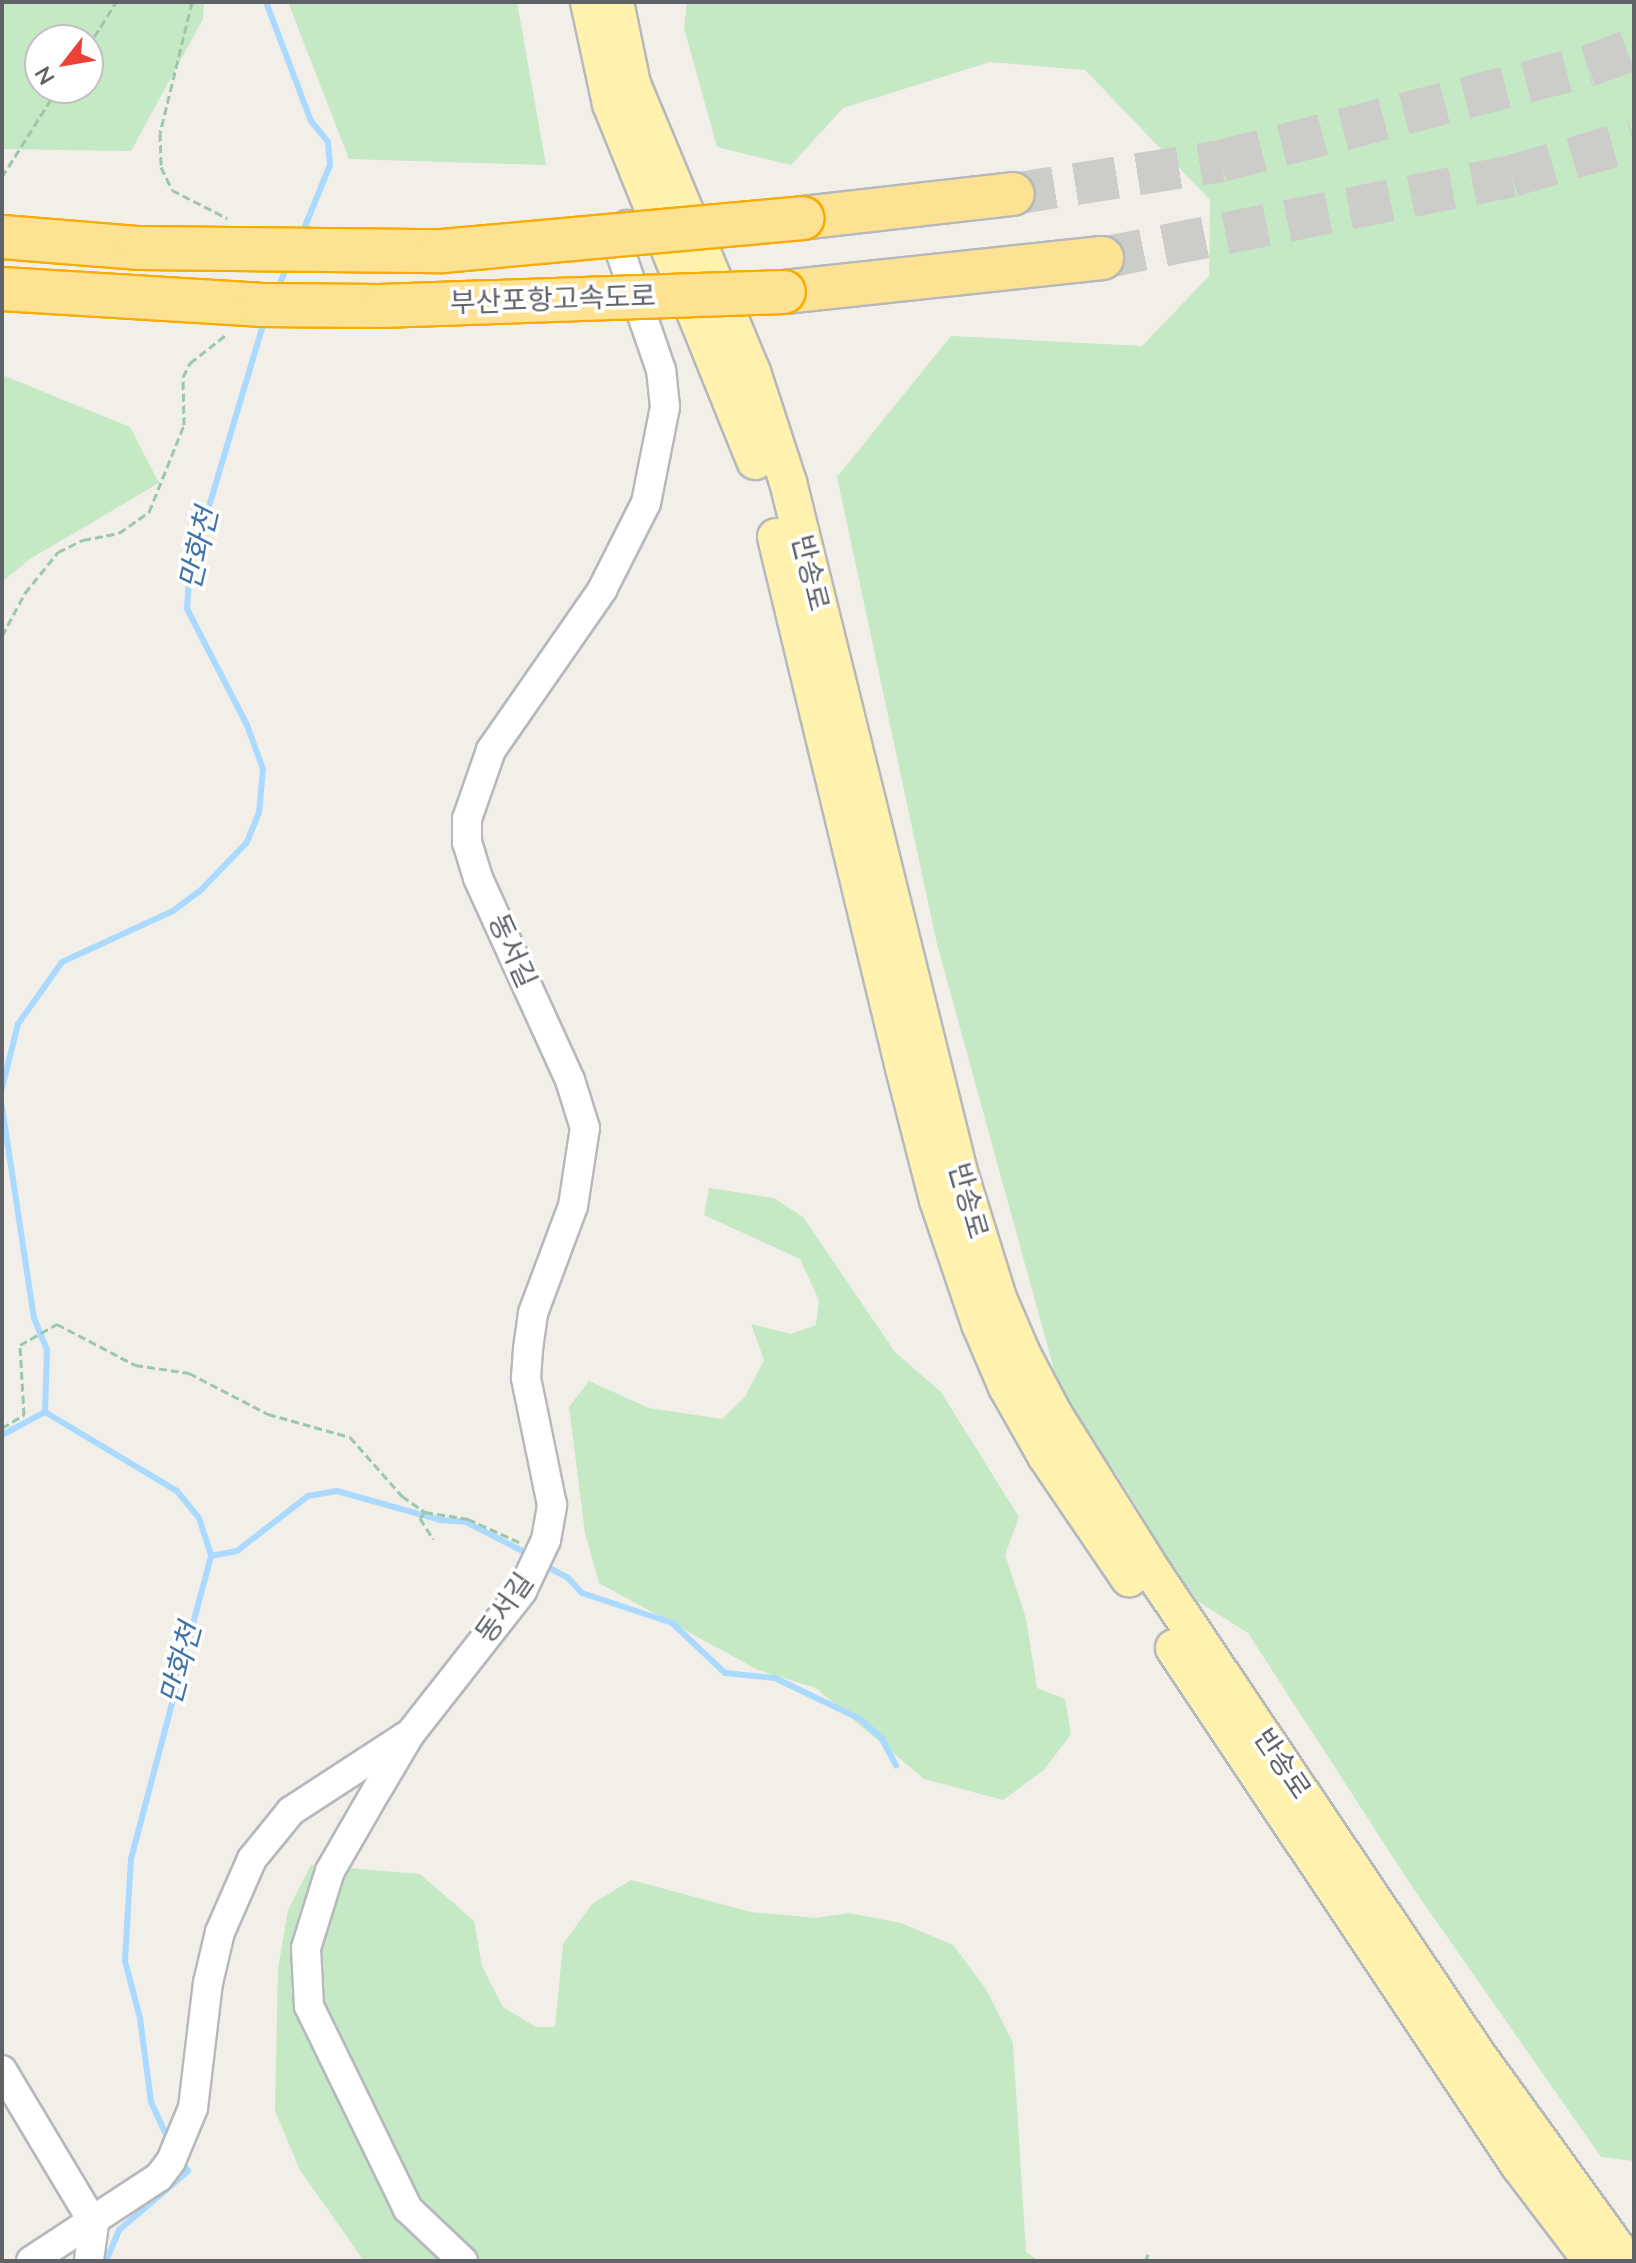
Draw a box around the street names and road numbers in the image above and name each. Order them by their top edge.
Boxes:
street label: 부산포항고속도로 [449,280,657,320]
street label: 반송로 [784,531,836,615]
street label: 동서길 [481,909,543,993]
street label: 반송로 [941,1159,995,1243]
street label: 동서길 [469,1567,541,1649]
street label: 반송로 [1246,1723,1318,1805]

